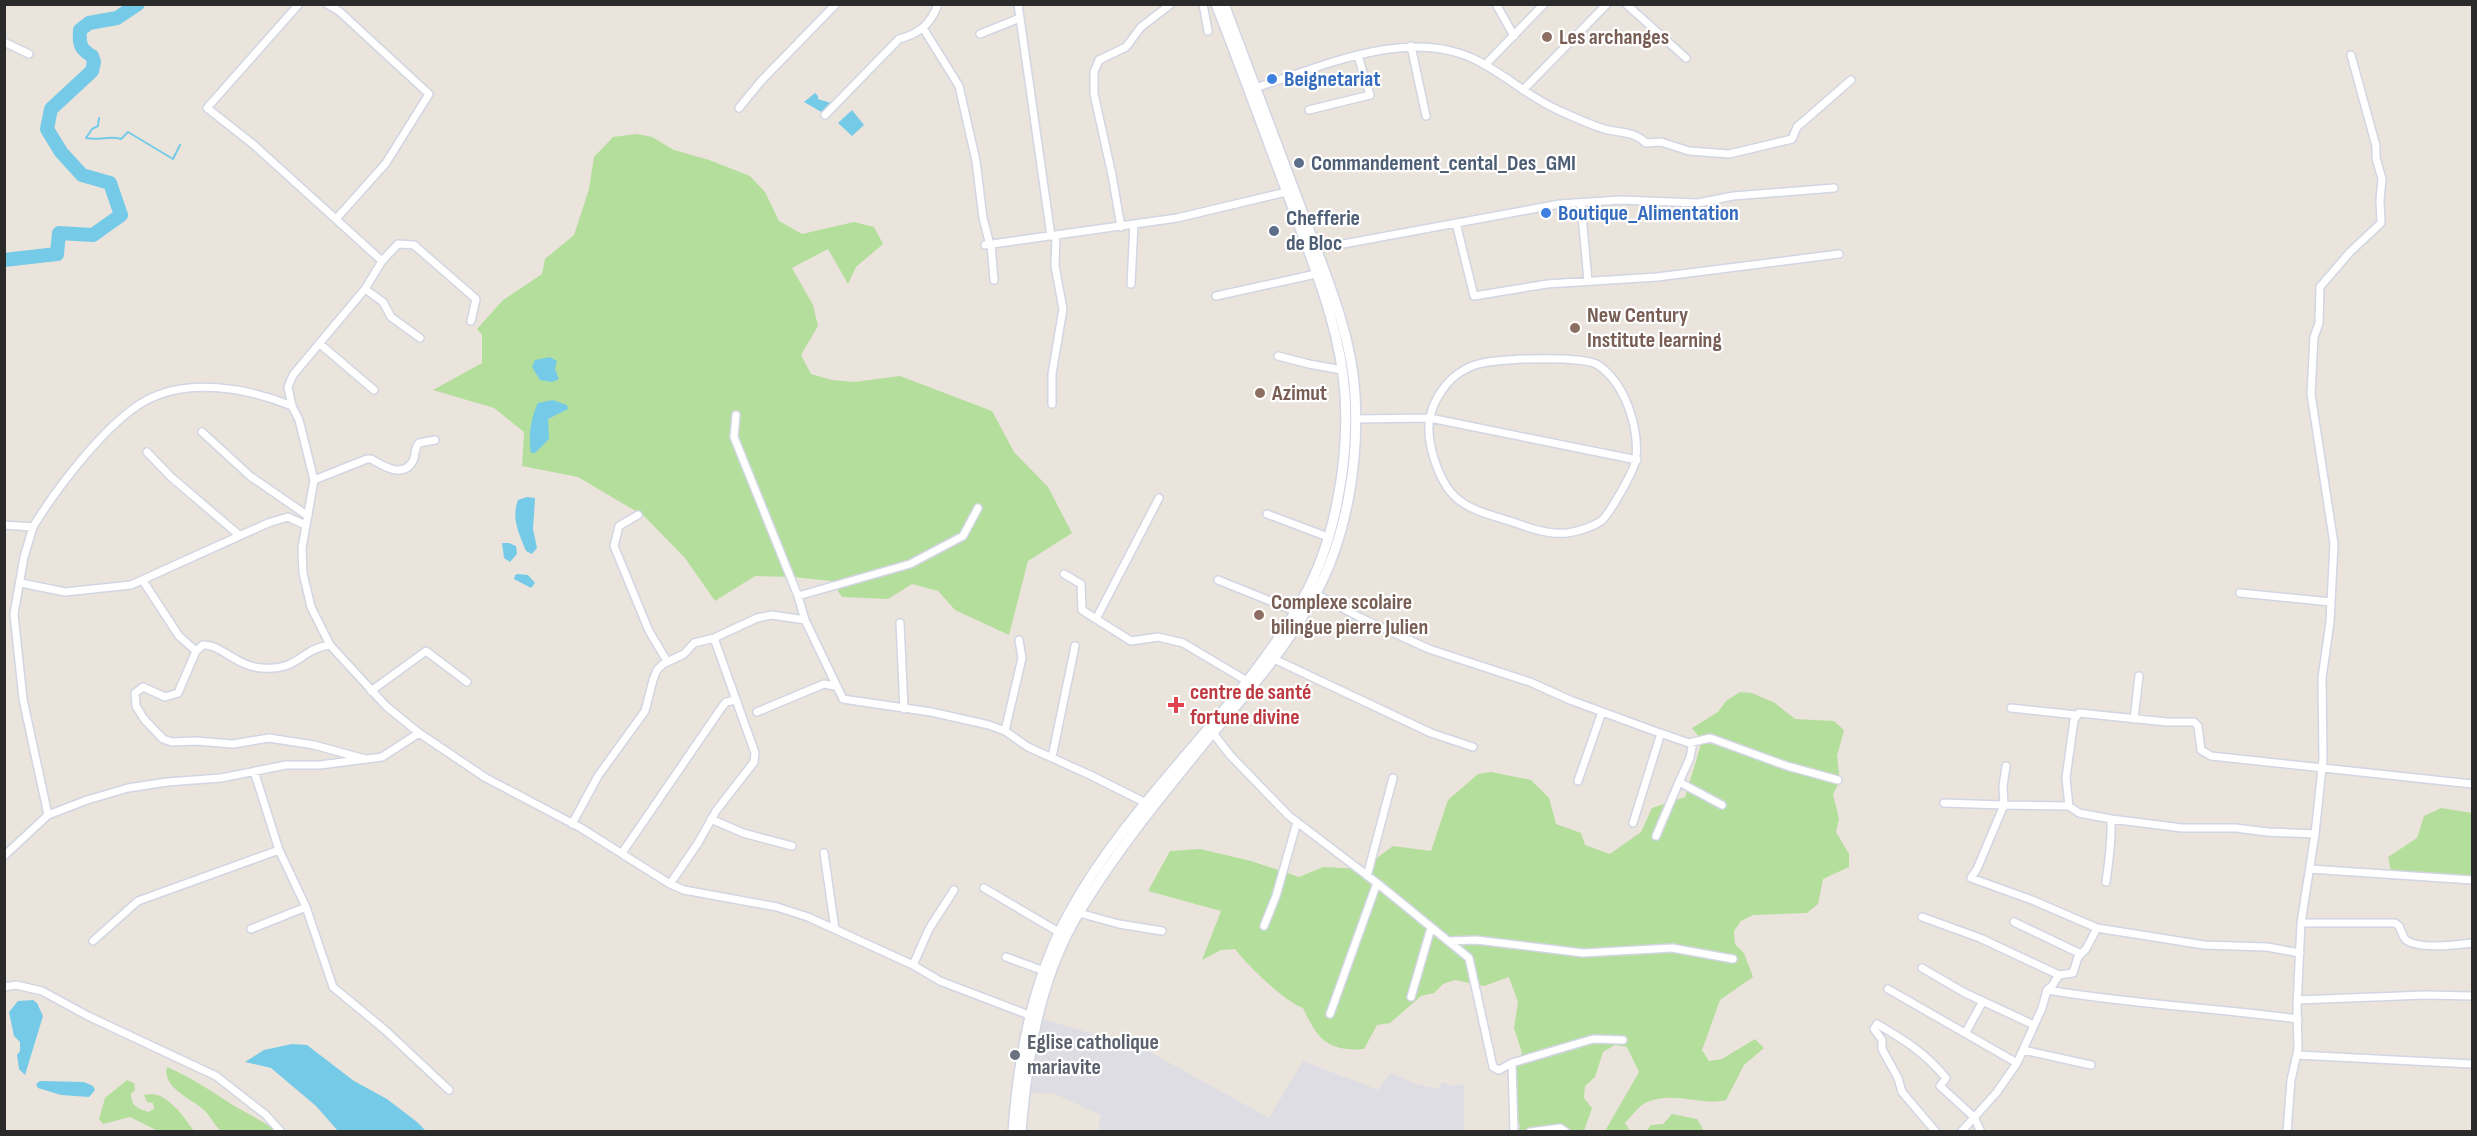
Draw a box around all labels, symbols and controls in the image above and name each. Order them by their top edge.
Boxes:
place label: Les archanges [1559,24,1669,51]
marker: Les archanges [1540,30,1554,44]
place label: Beignetariat [1284,66,1381,93]
marker: Beignetariat [1265,72,1279,86]
place label: Commandement_cental_Des_GMI [1311,150,1576,177]
marker: Commandement_cental_Des_GMI [1292,156,1306,170]
place label: Boutique_Alimentation [1558,200,1739,227]
place label: Chefferie de Bloc [1286,205,1360,257]
marker: Boutique_Alimentation [1539,206,1553,220]
marker: Chefferie de Bloc [1267,224,1281,238]
place label: New Century Institute learning [1587,302,1722,354]
marker: New Century Institute learning [1568,321,1582,335]
place label: Azimut [1271,380,1327,407]
marker: Azimut [1253,386,1267,400]
place label: Complexe scolaire bilingue pierre Julien [1271,589,1428,641]
marker: Complexe scolaire bilingue pierre Julien [1252,608,1266,622]
place label: centre de santé fortune divine [1190,679,1312,731]
marker: centre de santé fortune divine [1167,696,1185,714]
place label: Eglise catholique mariavite [1027,1029,1159,1081]
marker: Eglise catholique mariavite [1008,1048,1022,1062]

